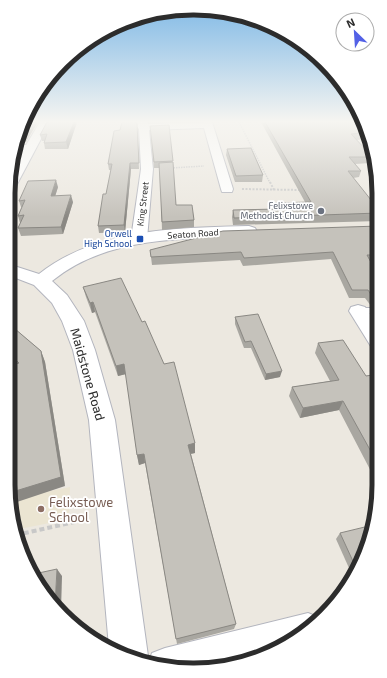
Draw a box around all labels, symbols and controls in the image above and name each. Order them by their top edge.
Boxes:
north arrow [335,12,375,52]
text: N [344,15,357,30]
street label: King Street [134,180,151,227]
place label: Felixstowe Methodist Church [240,200,313,221]
marker: Felixstowe Methodist Church [316,206,326,216]
street label: Seaton Road [167,226,219,241]
place label: Orwell High School [84,228,132,249]
marker: Orwell High School [135,234,145,244]
street label: Maidstone Road [67,326,109,422]
place label: Felixstowe School [49,494,113,525]
marker: Felixstowe School [36,504,46,514]

